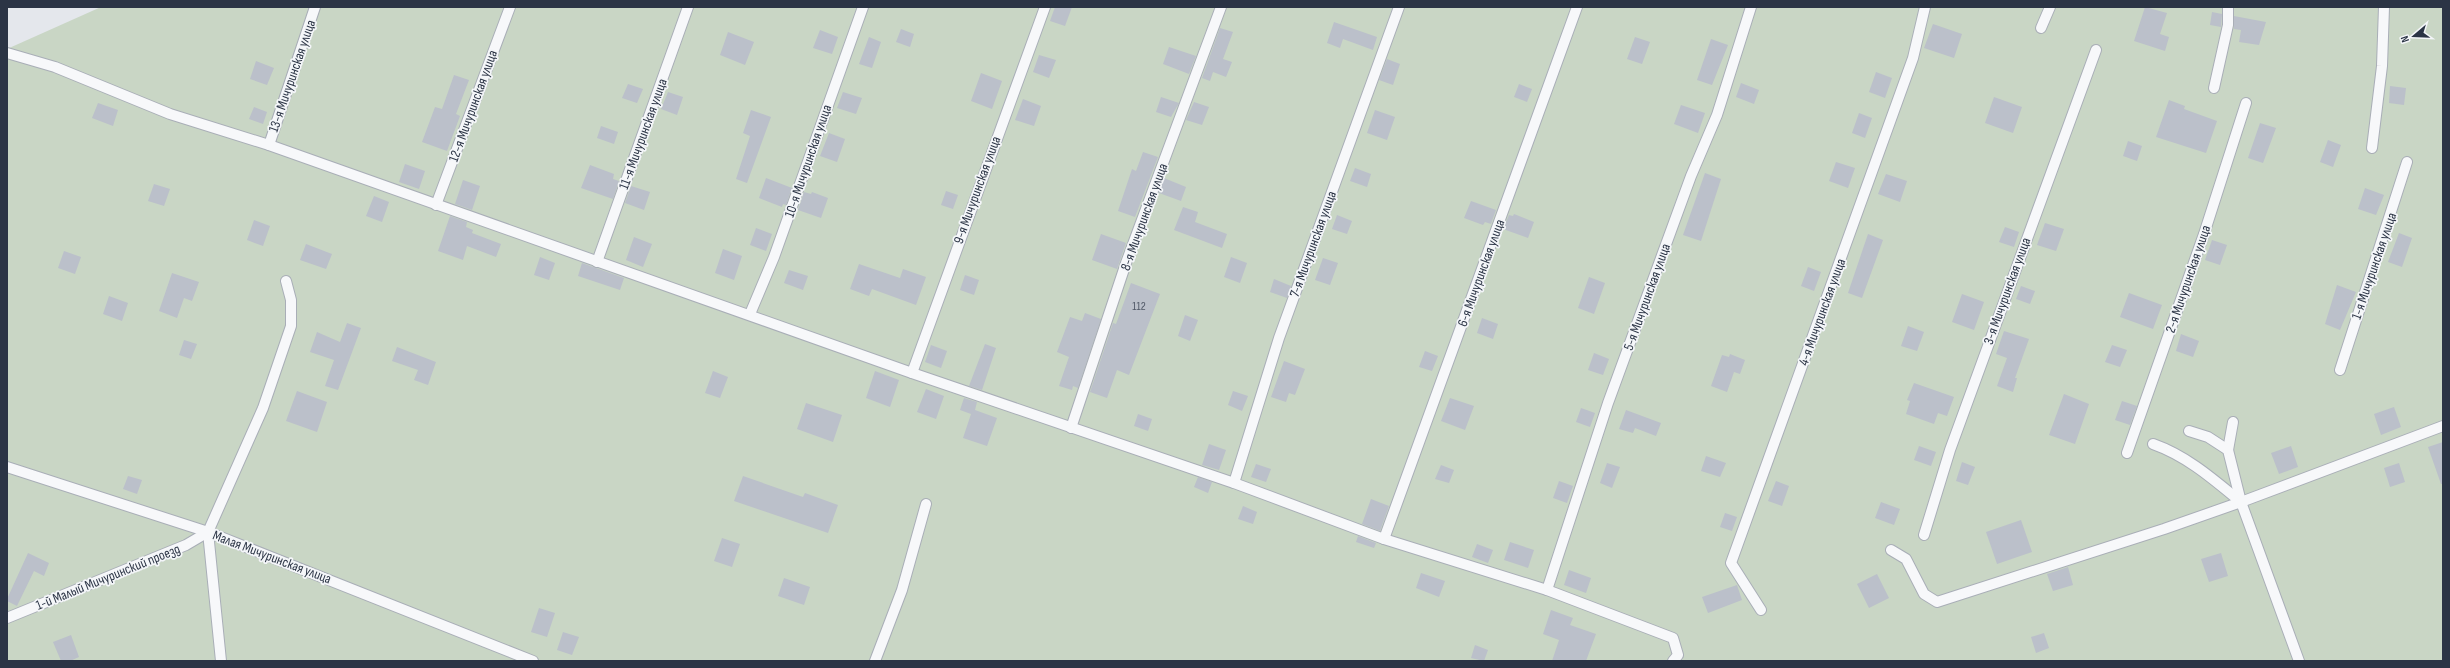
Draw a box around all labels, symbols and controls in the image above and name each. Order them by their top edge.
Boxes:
north arrow [2394,16,2434,56]
street label: 13-я Мичуринская улица [265,18,319,134]
text: N [2398,34,2412,44]
street label: 12-я Мичуринская улица [445,48,501,164]
street label: 11-я Мичуринская улица [615,76,671,192]
street label: 10-я Мичуринская улица [781,102,835,220]
street label: 9-я Мичуринская улица [950,134,1004,246]
street label: 8-я Мичуринская улица [1117,161,1171,273]
street label: 7-я Мичуринская улица [1286,189,1340,299]
street label: 1-я Мичуринская улица [2348,210,2400,322]
street label: 6-я Мичуринская улица [1454,217,1508,329]
street label: 2-я Мичуринская улица [2162,223,2214,335]
street label: 3-я Мичуринская улица [1980,235,2034,347]
street label: 5-я Мичуринская улица [1620,241,1674,353]
street label: 4-я Мичуринская улица [1795,256,1849,368]
house number: 112 [1132,299,1146,314]
street label: Малая Мичуринская улица [210,527,334,587]
street label: 1-й Малый Мичуринский проезд [33,540,183,614]

